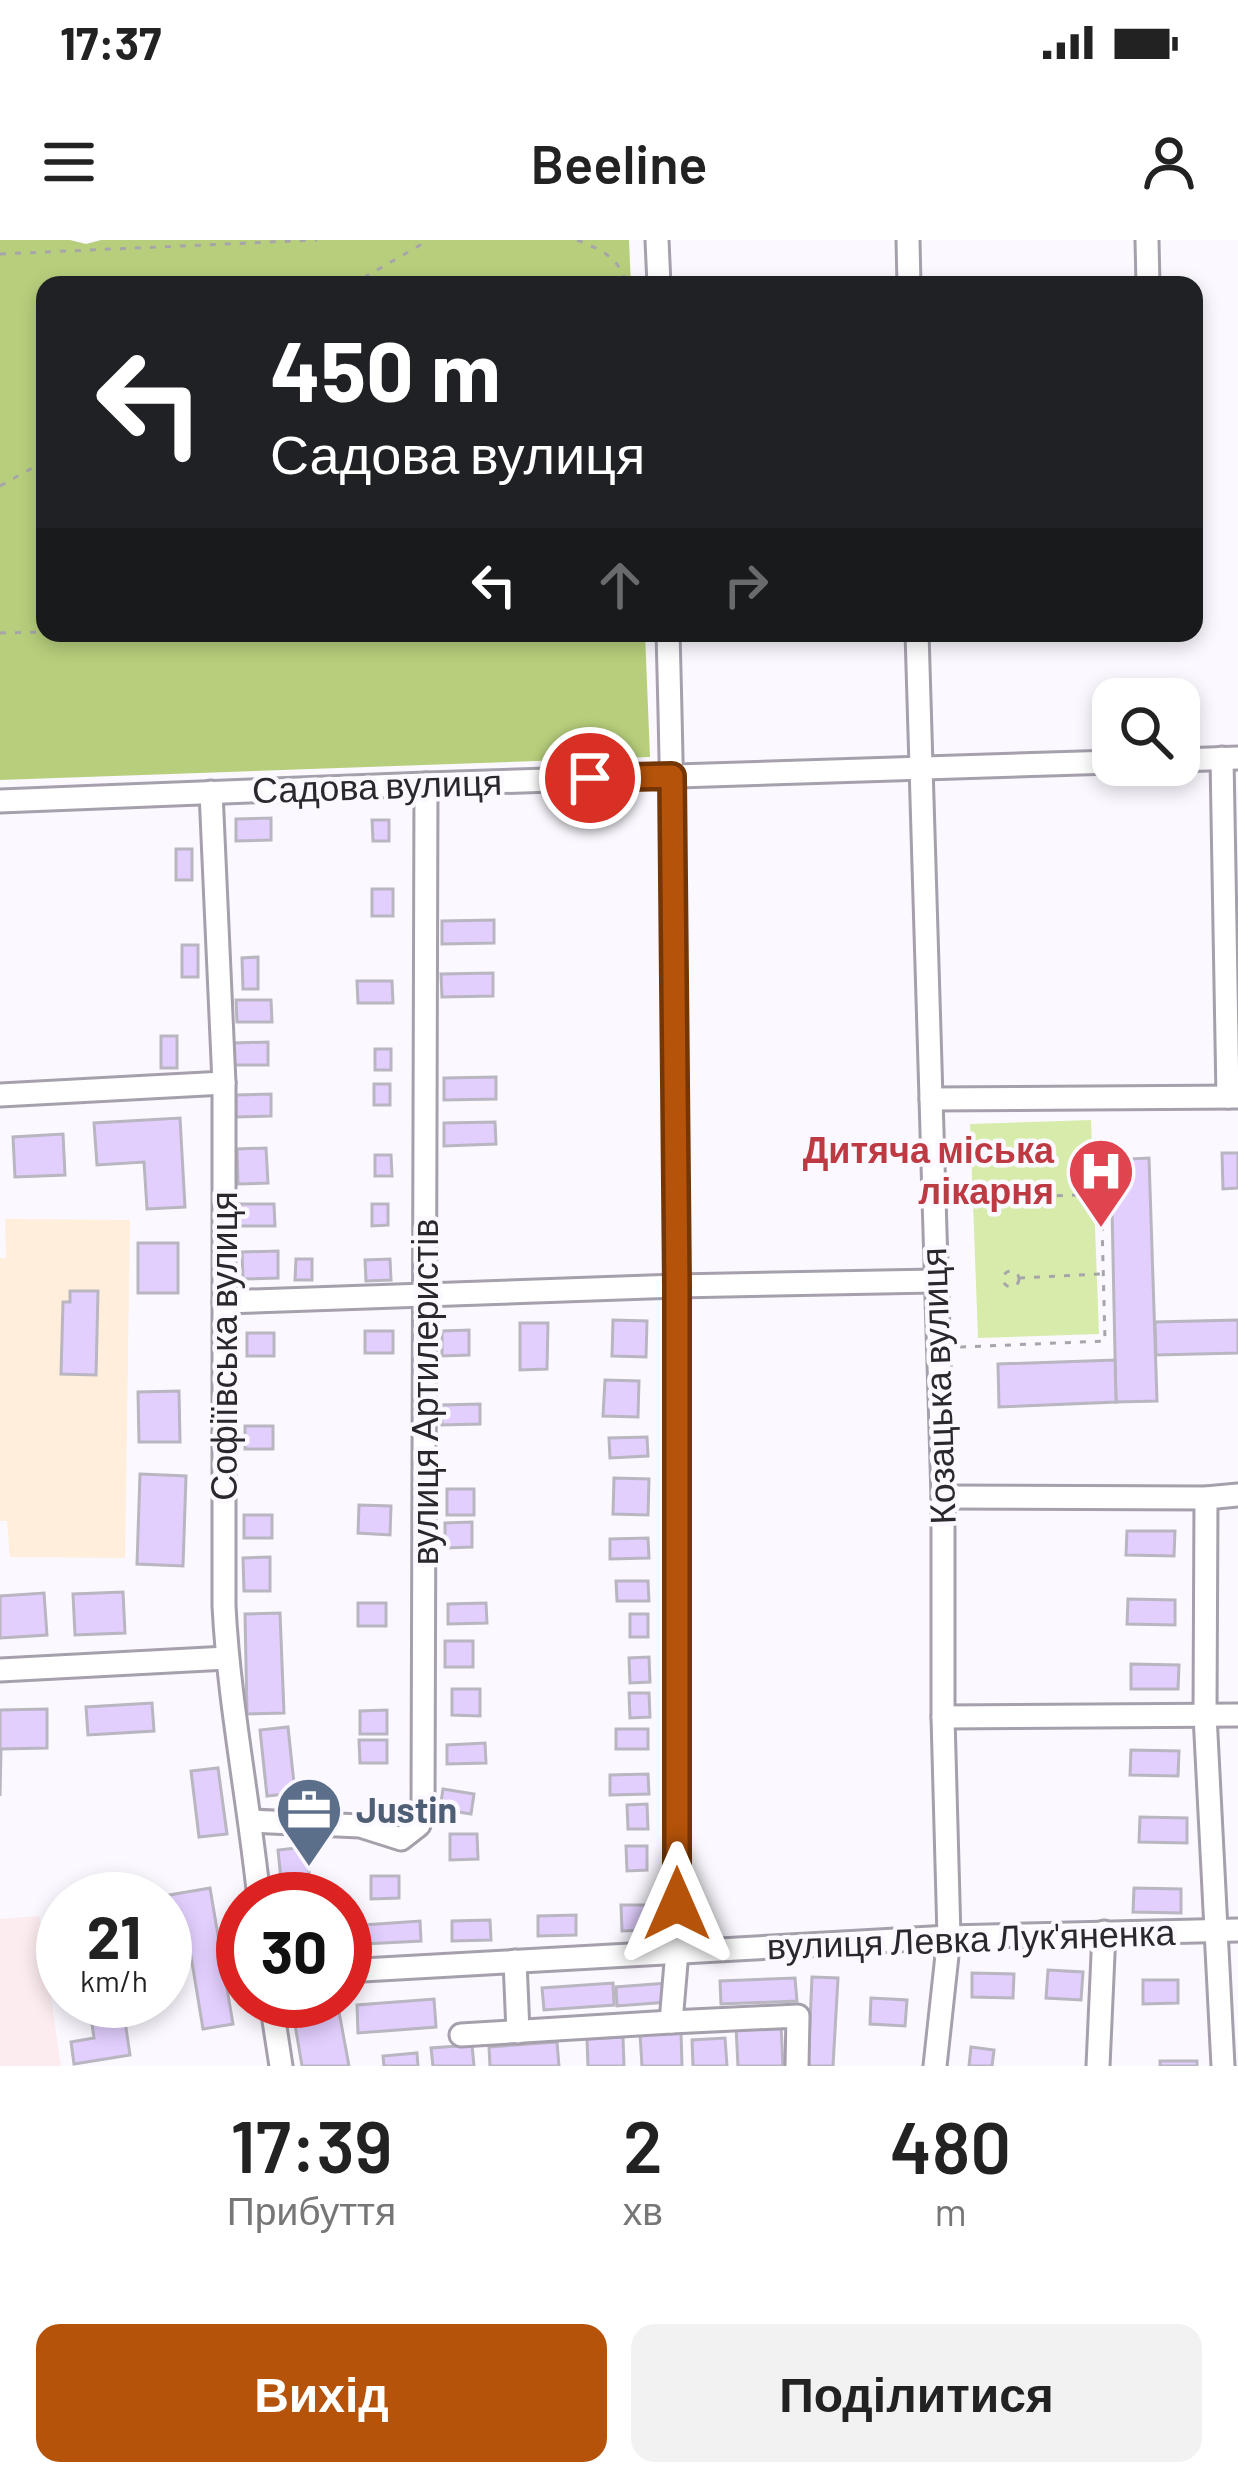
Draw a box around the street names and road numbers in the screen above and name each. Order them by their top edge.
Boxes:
street label: Садова вулиця [251,759,503,811]
street label: Софіївська вулиця [201,1191,245,1501]
street label: вулиця Артилеристів [402,1219,446,1565]
street label: Козацька вулиця [910,1247,964,1525]
street label: вулиця Левка Лук'яненка [766,1909,1177,1967]

